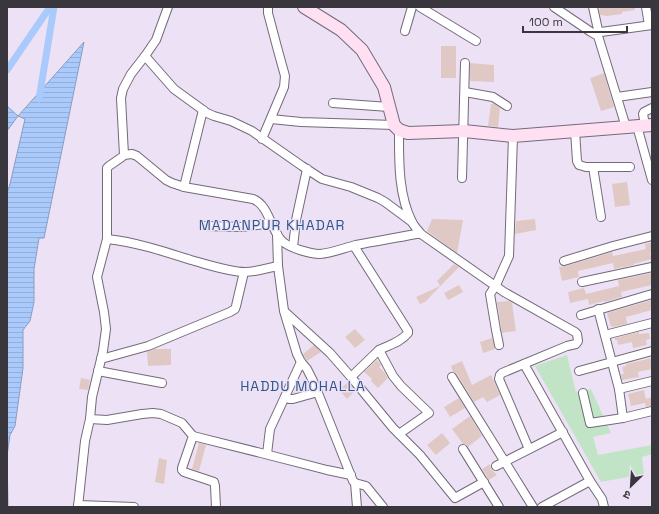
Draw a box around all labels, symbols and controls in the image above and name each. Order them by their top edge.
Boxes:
scale bar [523,8,627,34]
text: 100 m [529,14,563,30]
district label: MADANPUR KHADAR [199,216,345,234]
district label: HADDU MOHALLA [240,377,366,395]
north arrow [611,466,651,506]
text: उ [620,487,633,503]

